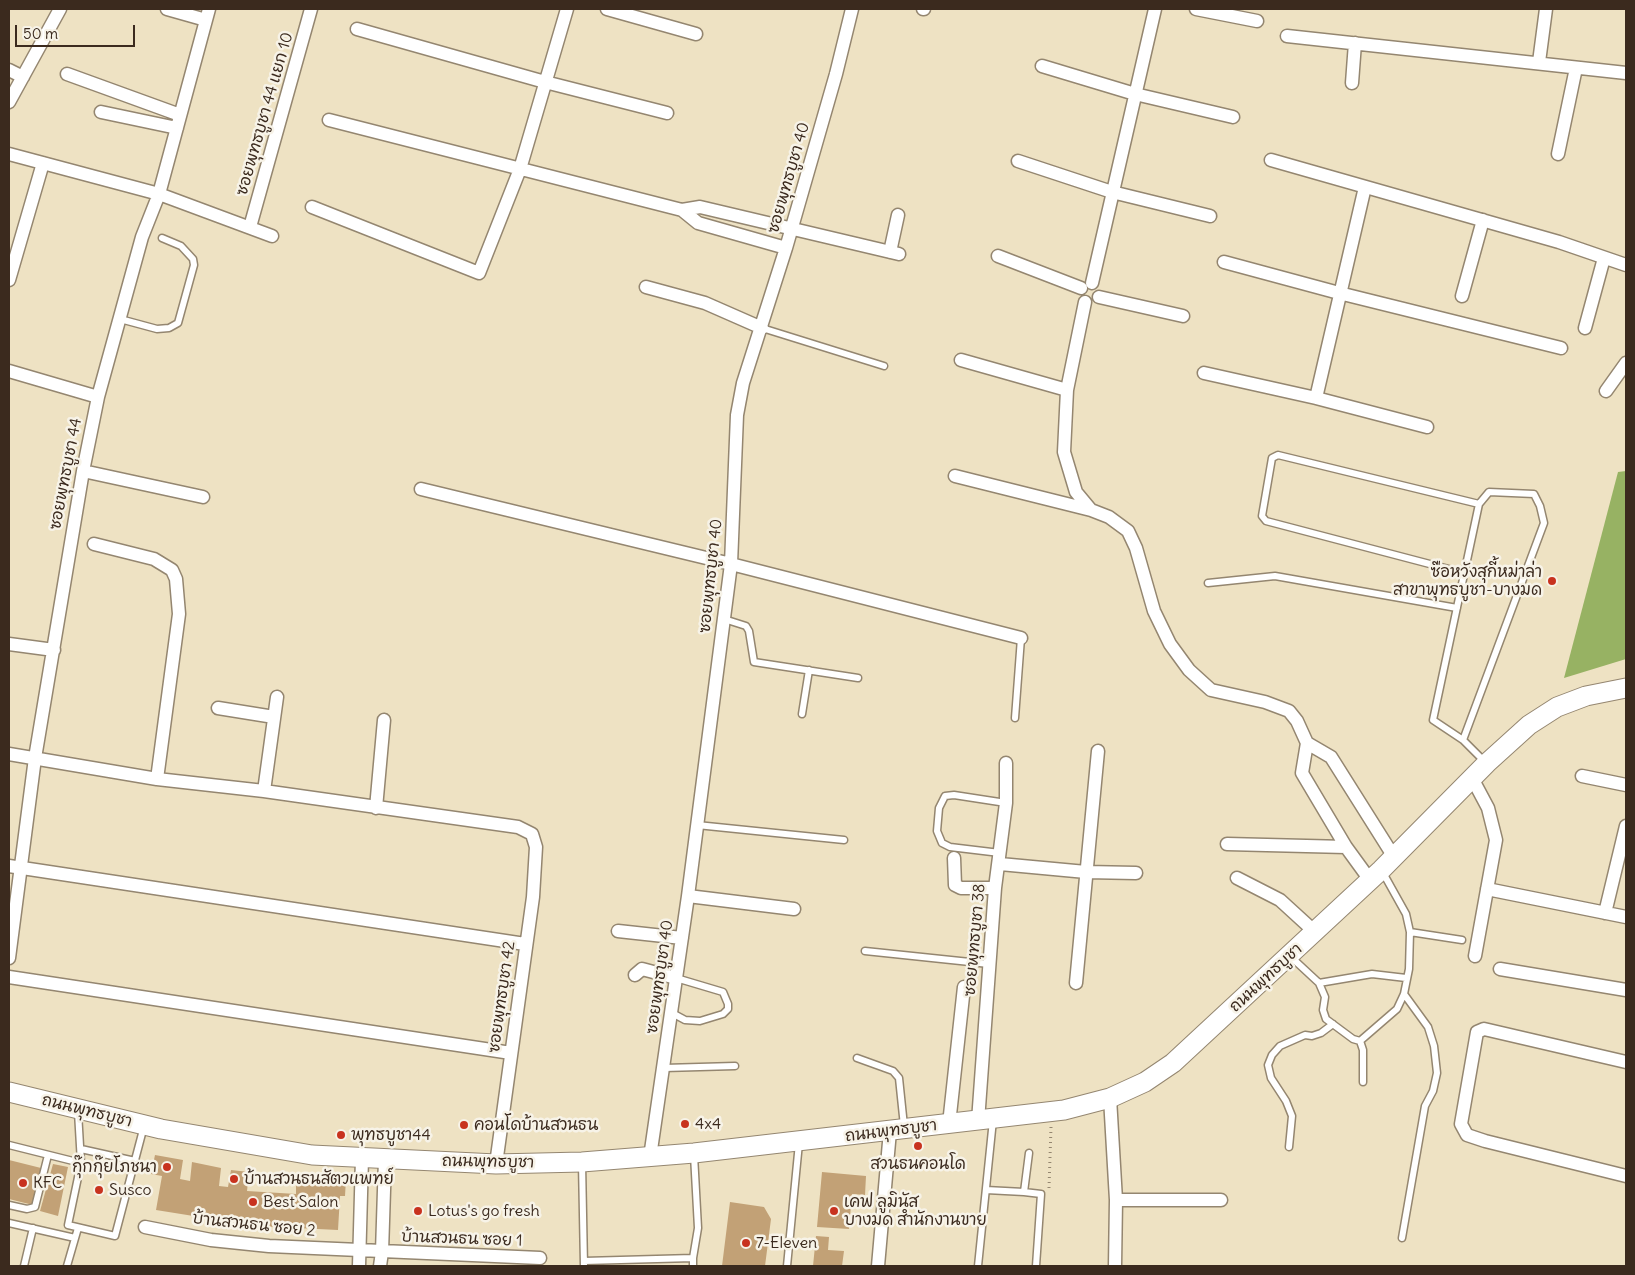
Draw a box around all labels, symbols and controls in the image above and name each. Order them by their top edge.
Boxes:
scale bar [18,15,138,47]
text: 50 m [23,24,58,43]
street label: ซอยพุทธบูชา 44 แยก 10 [232,30,298,198]
street label: ซอยพุทธบูชา 40 [764,120,814,236]
street label: ซอยพุทธบูชา 44 [46,417,86,531]
street label: ซอยพุทธบูชา 40 [695,518,727,634]
place label: ซือหวังสุกี้หม่าล่า สาขาพุทธบูชา-บางมด [1393,562,1542,600]
marker: ซือหวังสุกี้หม่าล่า สาขาพุทธบูชา-บางมด [1546,575,1558,587]
street label: ซอยพุทธบูชา 38 [961,883,989,997]
street label: ซอยพุทธบูชา 40 [643,919,677,1035]
street label: ถนนพุทธบูชา [1226,939,1306,1017]
street label: ซอยพุทธบูชา 42 [485,940,519,1054]
street label: ถนนพุทธบูชา [40,1091,134,1131]
place label: 4x4 [695,1114,721,1134]
place label: คอนโดบ้านสวนธน [474,1115,598,1135]
street label: ถนนพุทธบูชา [844,1116,938,1146]
marker: 4x4 [679,1118,691,1130]
marker: คอนโดบ้านสวนธน [458,1119,470,1131]
place label: พุทธบูชา44 [351,1125,431,1145]
marker: พุทธบูชา44 [335,1129,347,1141]
marker: สวนธนคอนโด [912,1140,924,1152]
street label: ถนนพุทธบูชา [442,1152,534,1172]
place label: สวนธนคอนโด [870,1154,966,1174]
place label: กุ๊กกุ๊ยโภชนา [72,1157,157,1177]
marker: กุ๊กกุ๊ยโภชนา [161,1161,173,1173]
place label: บ้านสวนธนสัตวแพทย์ [244,1169,394,1189]
place label: KFC [33,1173,62,1193]
marker: บ้านสวนธนสัตวแพทย์ [228,1173,240,1185]
marker: KFC [17,1177,29,1189]
place label: Susco [109,1180,152,1200]
marker: Susco [93,1184,105,1196]
place label: Best Salon [263,1192,338,1212]
place label: เคฟ ลูมินัส บางมด สำนักงานขาย [844,1192,987,1230]
marker: Best Salon [247,1196,259,1208]
place label: Lotus's go fresh [428,1201,540,1221]
marker: Lotus's go fresh [412,1205,424,1217]
marker: เคฟ ลูมินัส บางมด สำนักงานขาย [828,1205,840,1217]
street label: บ้านสวนธน ซอย 2 [192,1209,316,1241]
street label: บ้านสวนธน ซอย 1 [401,1227,523,1251]
place label: 7-Eleven [756,1233,817,1253]
marker: 7-Eleven [740,1237,752,1249]

